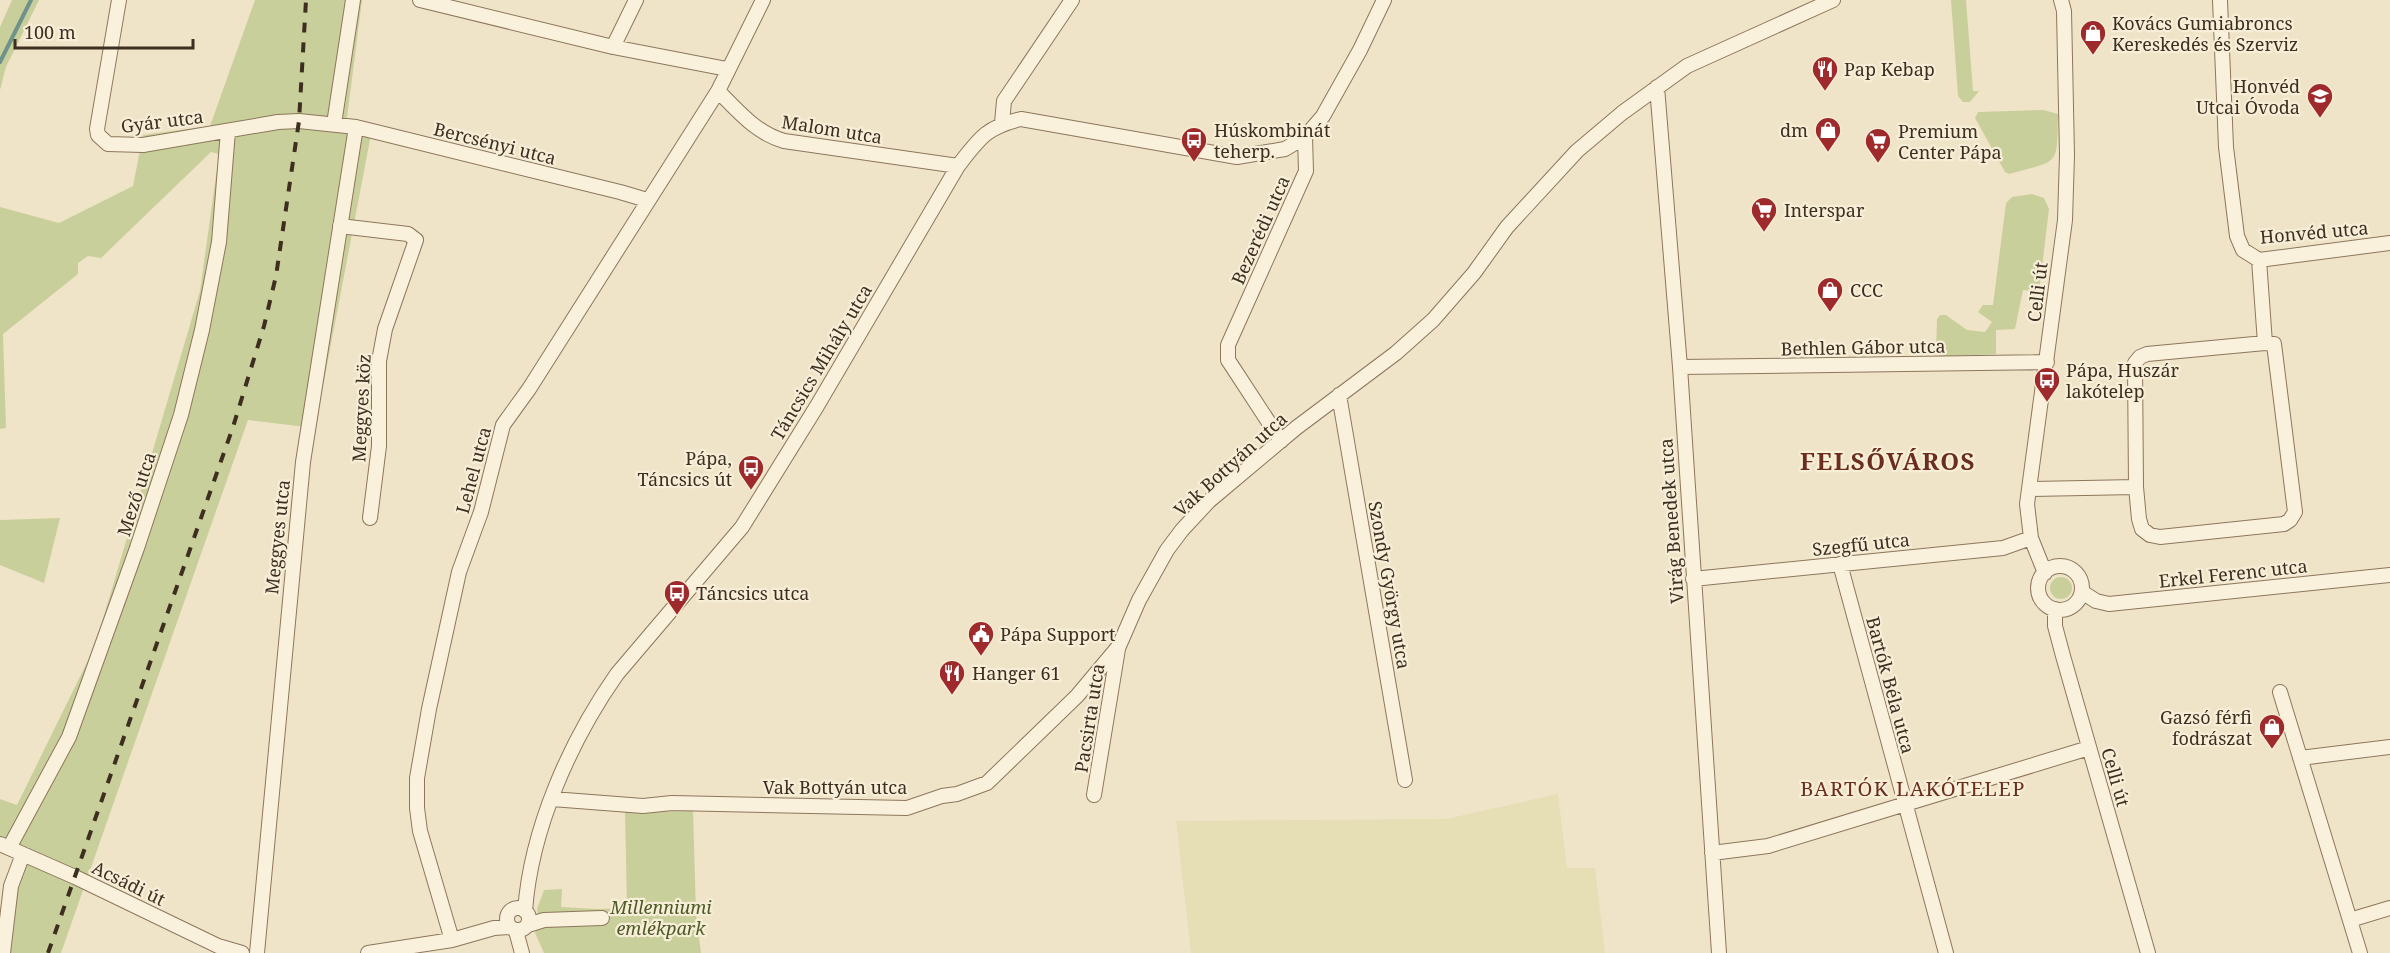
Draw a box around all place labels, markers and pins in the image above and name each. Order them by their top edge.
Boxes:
place label: Kovács Gumiabroncs Kereskedés és Szerviz [2112,11,2298,56]
shop icon: Kovács Gumiabroncs Kereskedés és Szerviz [2078,18,2108,56]
restaurant icon: Pap Kebap [1810,54,1840,92]
place label: Pap Kebap [1844,57,1935,81]
place label: Honvéd Utcai Óvoda [2196,74,2300,119]
school or university icon: Honvéd Utcai Óvoda [2305,81,2335,119]
shop icon: dm [1813,115,1843,153]
place label: Húskombinát teherp. [1214,118,1330,163]
place label: dm [1780,118,1808,142]
place label: Premium Center Pápa [1898,119,2002,164]
bus stop icon: Húskombinát teherp. [1179,125,1209,163]
supermarket icon: Premium Center Pápa [1863,126,1893,164]
supermarket icon: Interspar [1749,195,1779,233]
place label: Interspar [1784,198,1865,222]
shop icon: CCC [1815,275,1845,313]
place label: CCC [1850,278,1883,302]
place label: Pápa, Huszár lakótelep [2066,358,2180,403]
bus stop icon: Pápa, Huszár lakótelep [2032,365,2062,403]
place label: Pápa, Táncsics út [638,446,732,491]
bus stop icon: Pápa, Táncsics út [736,453,766,491]
bus stop icon: Táncsics utca [662,578,692,616]
place label: Táncsics utca [696,581,809,605]
public building icon: Pápa Support [966,619,996,657]
place label: Pápa Support [1000,622,1115,646]
restaurant icon: Hanger 61 [937,658,967,696]
place label: Hanger 61 [972,661,1061,685]
place label: Gazsó férfi fodrászat [2160,705,2252,750]
shop icon: Gazsó férfi fodrászat [2257,712,2287,750]

